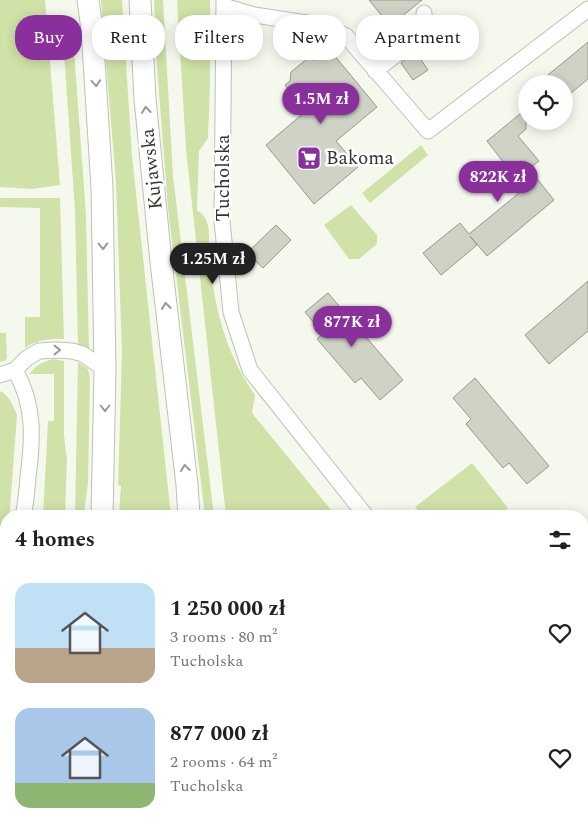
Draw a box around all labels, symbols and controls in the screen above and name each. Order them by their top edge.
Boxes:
chip: Buy [15,15,82,60]
chip: Rent [92,15,165,60]
chip: Filters [175,15,263,60]
chip: New [273,15,346,60]
chip: Apartment [356,15,479,60]
map controls [518,75,573,130]
button: locate [518,75,573,130]
one-way arrow [90,80,101,88]
pin: 1.5M zł [275,82,367,125]
text: 1.5M zł [293,87,349,111]
one-way arrow [141,106,152,114]
street label: Kujawska [133,126,171,211]
street label: Tucholska [209,134,238,222]
place label: Bakoma [326,144,394,173]
supermarket icon: Bakoma [296,145,322,171]
pin: 822K zł [452,160,544,203]
text: 822K zł [470,165,526,189]
one-way arrow [98,242,108,250]
pin: 1.25M zł [161,242,265,285]
text: 1.25M zł [181,247,245,271]
one-way arrow [161,302,172,310]
pin: 877K zł [306,306,398,348]
text: 877K zł [324,310,380,334]
one-way arrow [53,345,61,356]
one-way arrow [100,404,110,412]
one-way arrow [180,463,190,472]
text: 4 homes [15,524,95,556]
icon: filters [546,526,574,554]
text: 1 250 000 zł [170,593,286,625]
icon: home [55,603,115,663]
icon: heart [546,619,574,647]
text: 3 rooms · 80 m² [170,625,277,649]
text: Tucholska [170,649,243,673]
text: 877 000 zł [170,718,269,750]
icon: home [55,728,115,788]
icon: heart [546,744,574,772]
text: 2 rooms · 64 m² [170,750,277,774]
text: Tucholska [170,774,243,798]

